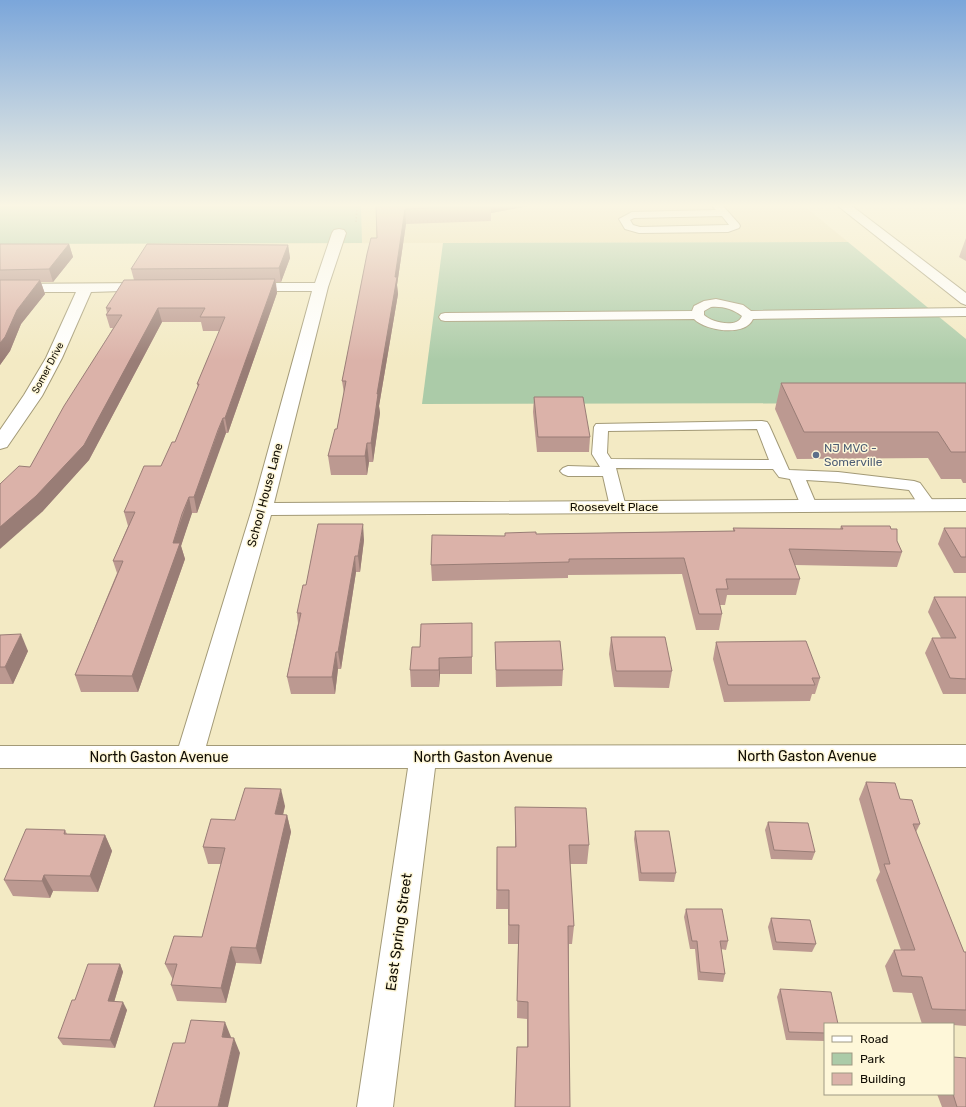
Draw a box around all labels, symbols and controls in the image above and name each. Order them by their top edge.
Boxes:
street label: Somer Drive [29,340,67,396]
street label: School House Lane [244,441,286,548]
place label: NJ MVC - Somerville [824,441,883,469]
marker: NJ MVC - Somerville [811,450,821,460]
street label: Roosevelt Place [570,500,659,514]
street label: North Gaston Avenue [738,748,877,765]
street label: North Gaston Avenue [90,749,229,766]
street label: North Gaston Avenue [414,749,553,766]
street label: East Spring Street [382,872,416,992]
legend [824,1023,954,1095]
text: Road [860,1032,888,1046]
text: Park [860,1052,886,1066]
text: Building [860,1072,906,1086]

